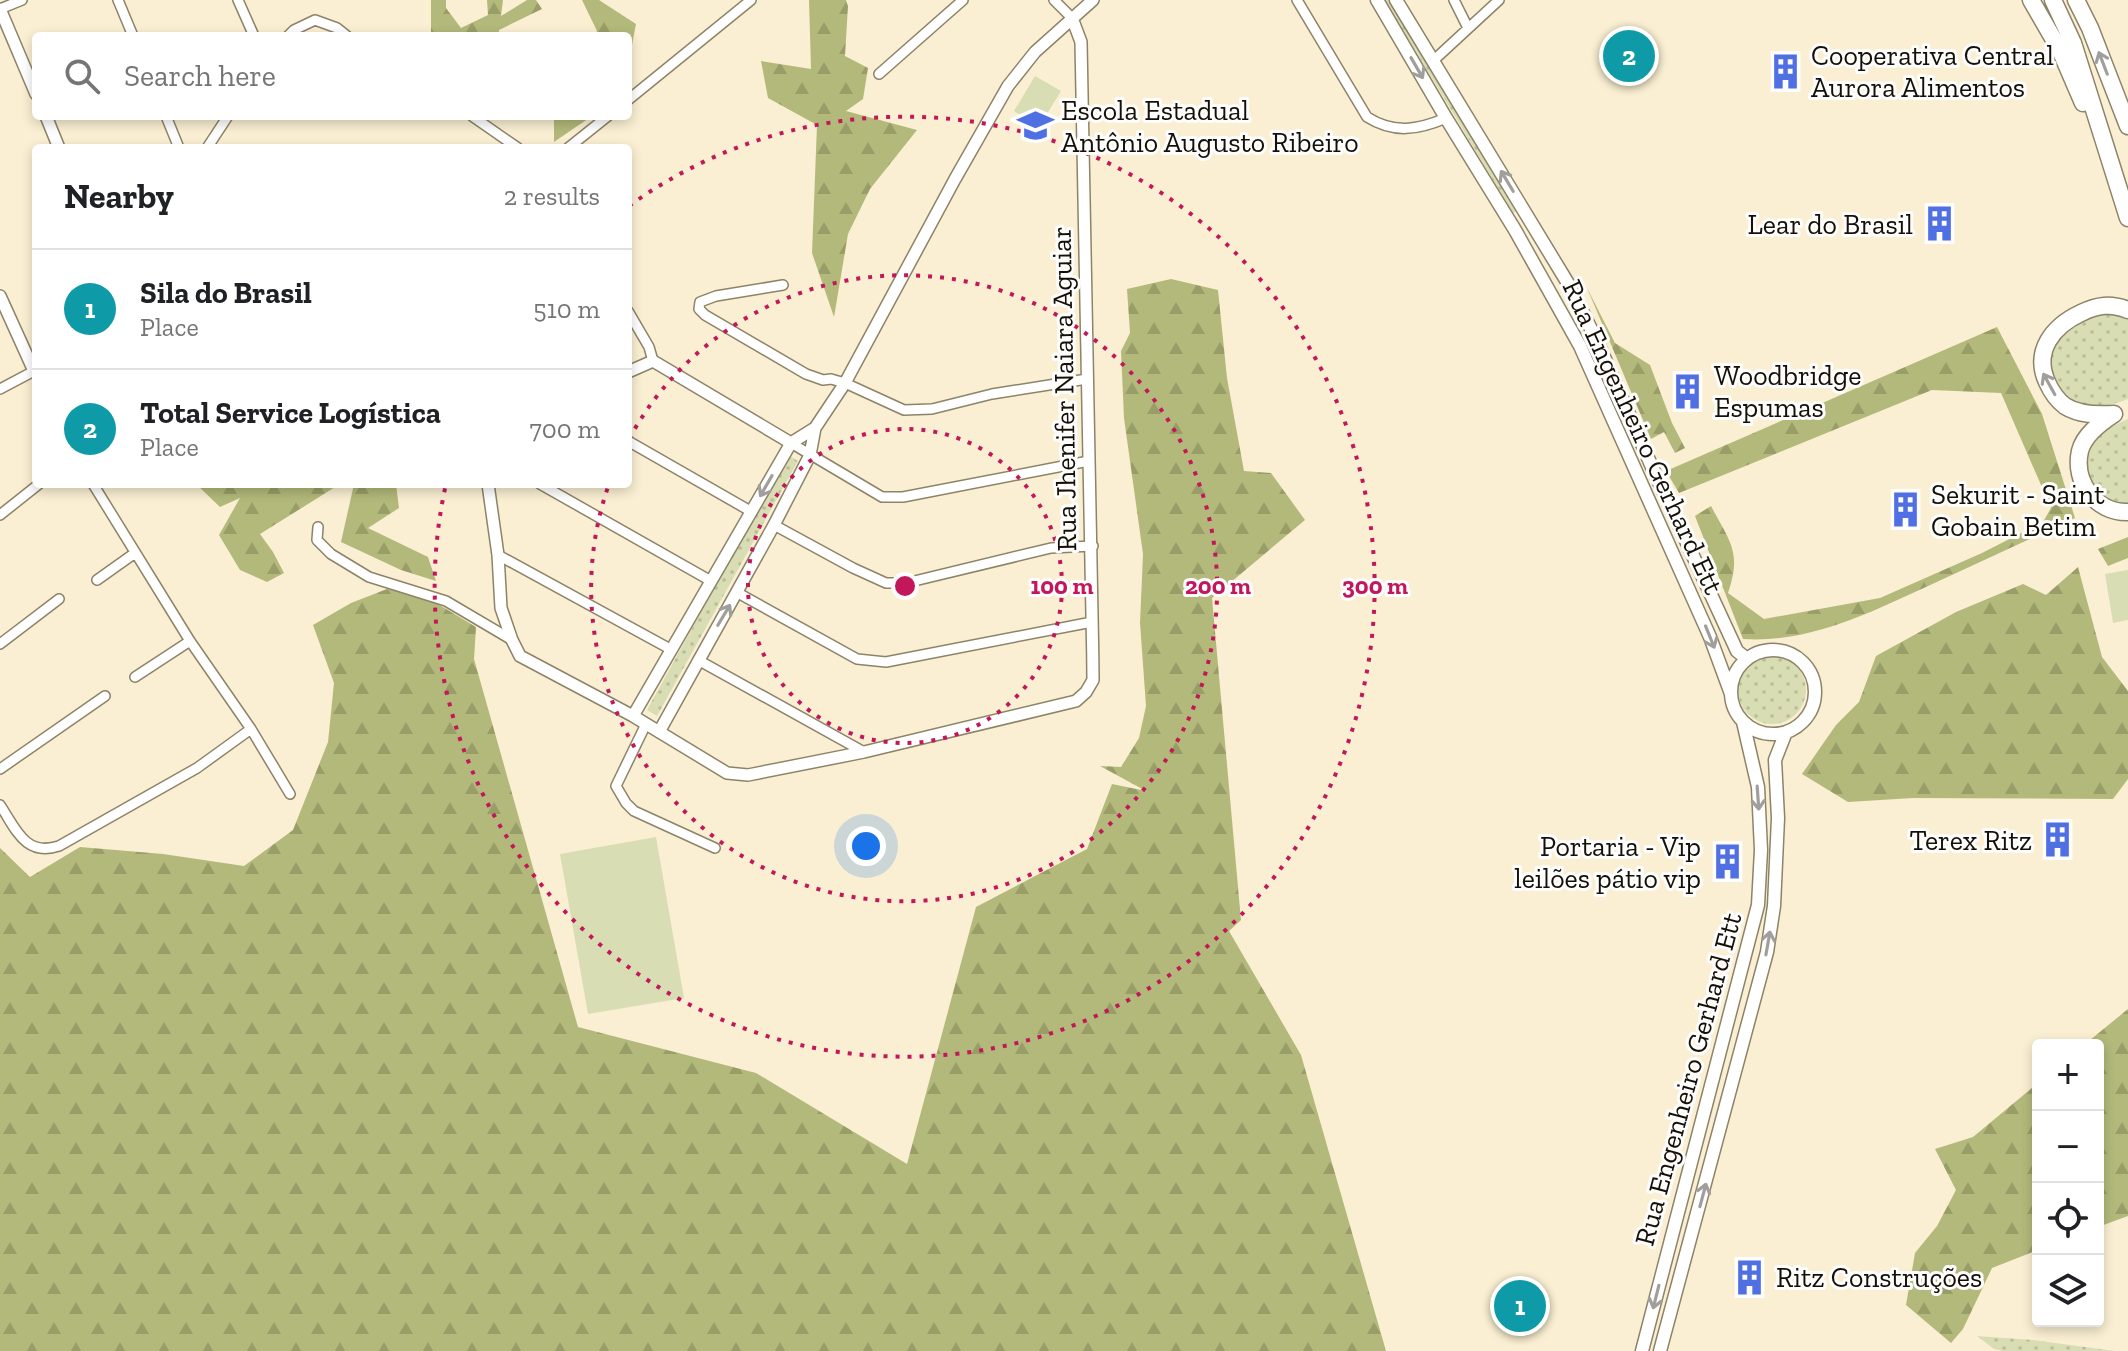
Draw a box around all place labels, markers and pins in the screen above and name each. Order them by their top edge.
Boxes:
pin: 2 [1603,26,1655,86]
place label: Cooperativa Central Aurora Alimentos [1811,39,2054,104]
building icon: Cooperativa Central Aurora Alimentos [1766,52,1804,90]
place label: Escola Estadual Antônio Augusto Ribeiro [1061,94,1359,159]
school or university icon: Escola Estadual Antônio Augusto Ribeiro [1016,107,1054,145]
building icon: Lear do Brasil [1920,205,1958,243]
place label: Lear do Brasil [1748,208,1913,241]
place label: Woodbridge Espumas [1714,359,1861,424]
building icon: Woodbridge Espumas [1669,372,1707,410]
place label: Sekurit - Saint Gobain Betim [1931,478,2105,543]
building icon: Sekurit - Saint Gobain Betim [1886,491,1924,529]
centre of rings [891,572,919,600]
building icon: Terex Ritz [2039,821,2077,859]
place label: Terex Ritz [1909,824,2032,857]
place label: Portaria - Vip leilões pátio vip [1514,830,1701,895]
building icon: Portaria - Vip leilões pátio vip [1708,843,1746,881]
building icon: Ritz Construções [1731,1258,1769,1296]
place label: Ritz Construções [1776,1261,1982,1294]
pin: 1 [1494,1276,1546,1336]

